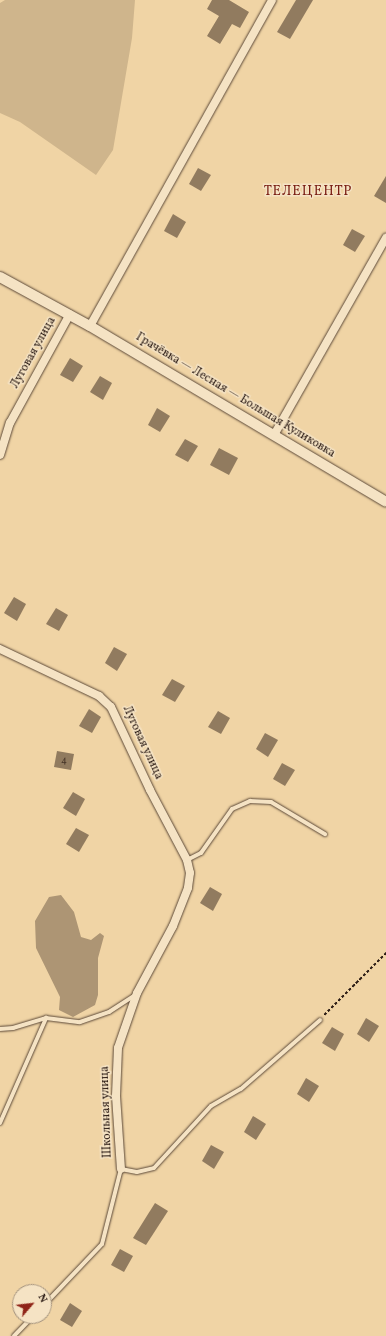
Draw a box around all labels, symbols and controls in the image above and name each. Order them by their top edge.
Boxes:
district label: ТЕЛЕЦЕНТР [264,184,352,200]
street label: Луговая улица [8,315,60,391]
street label: Грачёвка — Лесная — Большая Куликовка [132,330,338,462]
street label: Луговая улица [119,704,165,782]
house number: 4 [61,755,67,767]
street label: Школьная улица [98,1066,116,1158]
north arrow [12,1284,52,1324]
text: N [34,1292,51,1306]

